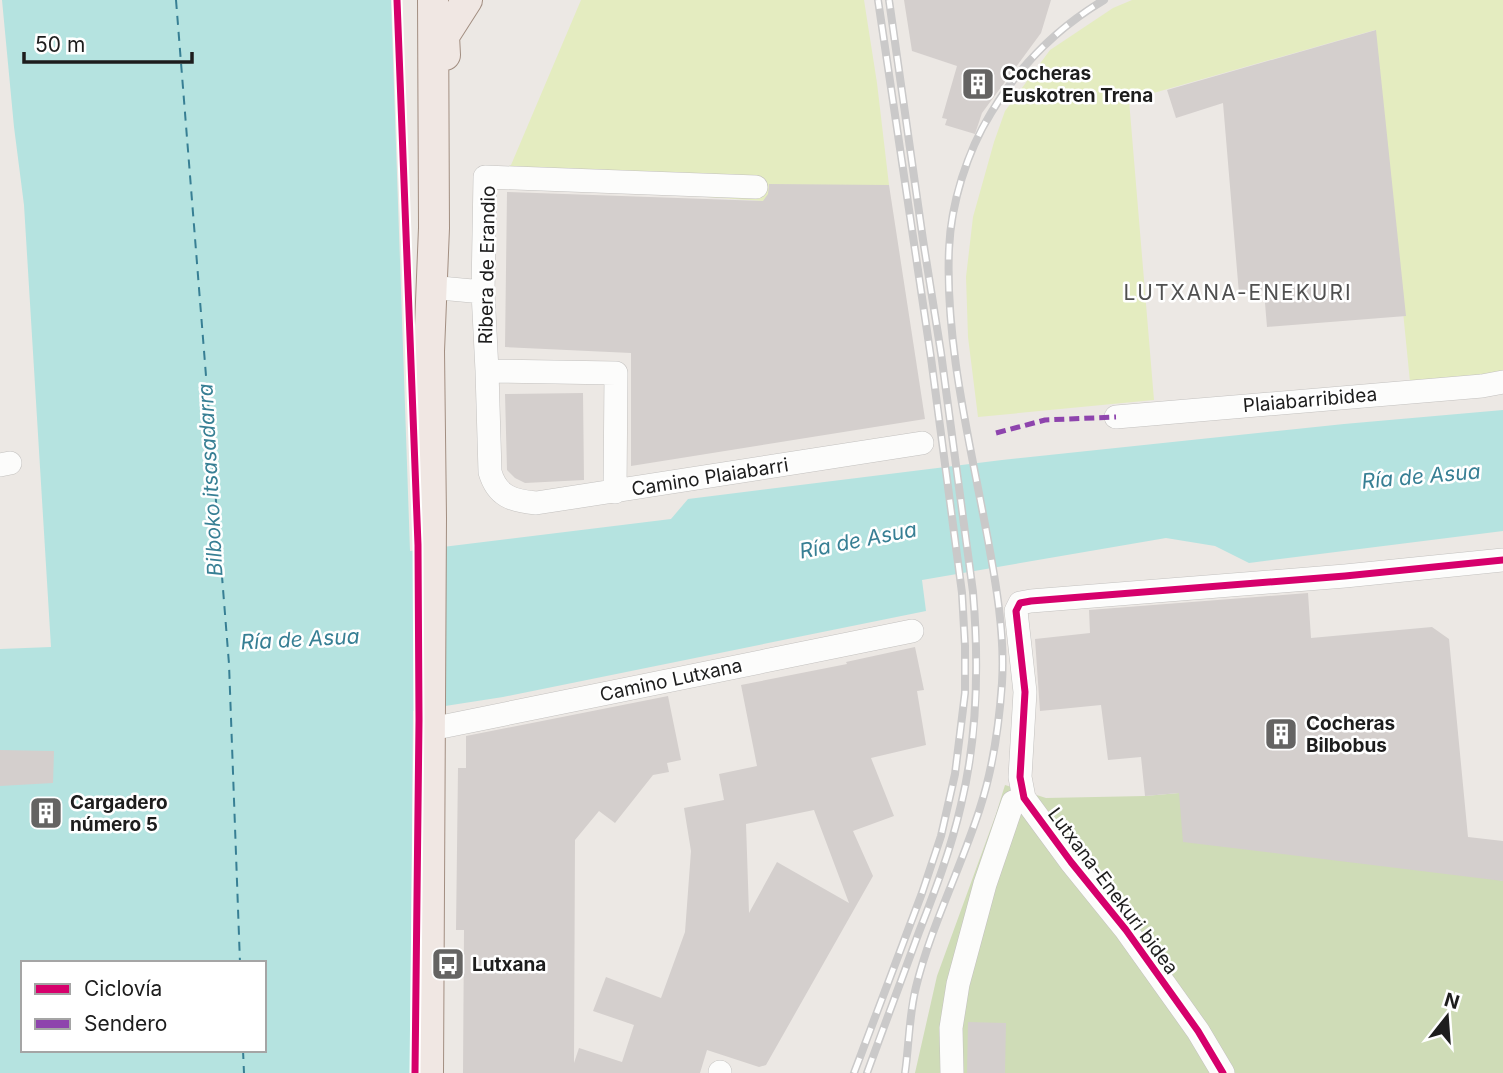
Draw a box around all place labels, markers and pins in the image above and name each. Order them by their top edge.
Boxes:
place label: Cocheras Euskotren Trena [1002,62,1153,107]
building icon: Cocheras Euskotren Trena [959,65,997,103]
place label: Cocheras Bilbobus [1306,712,1395,757]
building icon: Cocheras Bilbobus [1262,715,1300,753]
place label: Cargadero número 5 [70,791,168,836]
building icon: Cargadero número 5 [27,794,65,832]
bus stop icon: Lutxana [429,945,467,983]
place label: Lutxana [472,953,546,976]

